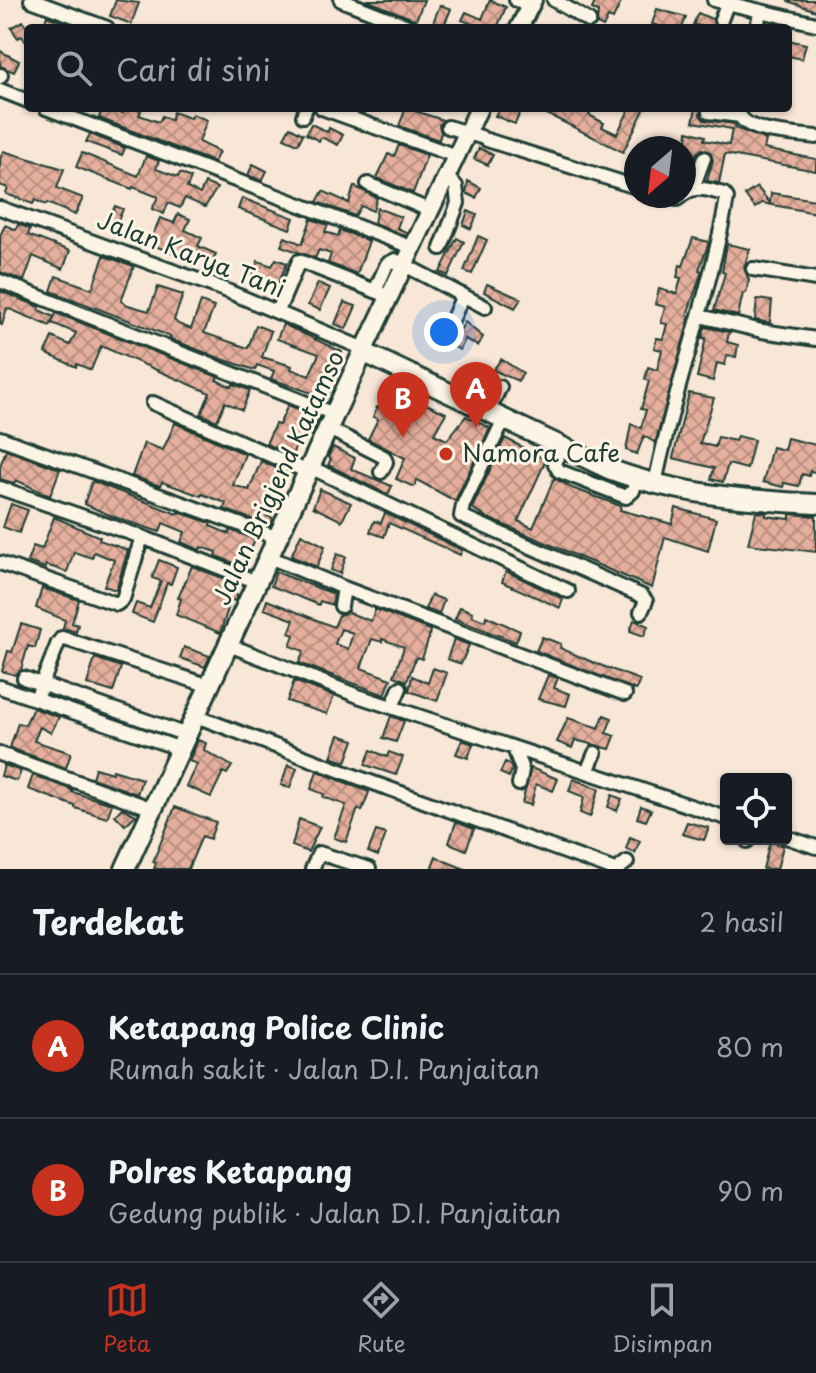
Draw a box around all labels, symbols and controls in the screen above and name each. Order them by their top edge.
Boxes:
search box [24,24,792,112]
icon: search [52,46,96,90]
text: Cari di sini [116,46,271,91]
north arrow [624,136,696,208]
street label: Jalan Karya Tani [92,201,291,306]
your location [424,312,464,352]
street label: Jalan Brigjend Katamso [202,344,352,610]
pin: A [450,362,502,428]
pin: B [377,372,429,438]
place label: Namora Cafe [462,434,620,470]
marker: Namora Cafe [437,445,455,463]
map controls [720,773,792,845]
button: locate [720,773,792,845]
text: Terdekat [32,895,184,947]
text: 2 hasil [699,902,784,941]
text: Ketapang Police Clinic [108,1004,444,1049]
text: A [48,1027,68,1066]
text: 80 m [716,1027,784,1066]
text: Rumah sakit · Jalan D.I. Panjaitan [108,1049,540,1088]
text: Polres Ketapang [108,1148,352,1193]
text: B [49,1171,67,1210]
text: 90 m [717,1171,784,1210]
text: Gedung publik · Jalan D.I. Panjaitan [108,1193,561,1232]
tab: Peta [103,1278,151,1359]
tab: Rute [357,1278,406,1359]
tab: Disimpan [612,1278,713,1359]

